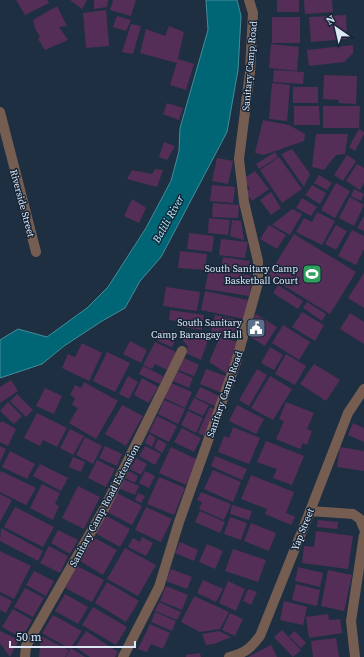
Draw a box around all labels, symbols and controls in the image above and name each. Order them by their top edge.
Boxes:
north arrow [316,8,356,48]
text: N [323,12,338,29]
street label: Sanitary Camp Road [239,20,260,112]
street label: Riverside Street [7,168,38,239]
water label: Balili River [149,192,188,247]
place label: South Sanitary Camp Basketball Court [205,262,299,287]
sports icon: South Sanitary Camp Basketball Court [301,263,323,285]
place label: South Sanitary Camp Barangay Hall [151,316,243,341]
public building icon: South Sanitary Camp Barangay Hall [245,317,267,339]
street label: Sanitary Camp Road [204,349,245,439]
street label: Sanitary Camp Road Extension [66,442,142,569]
street label: Yap Street [288,505,317,552]
scale bar [10,623,135,649]
text: 50 m [16,629,42,645]

